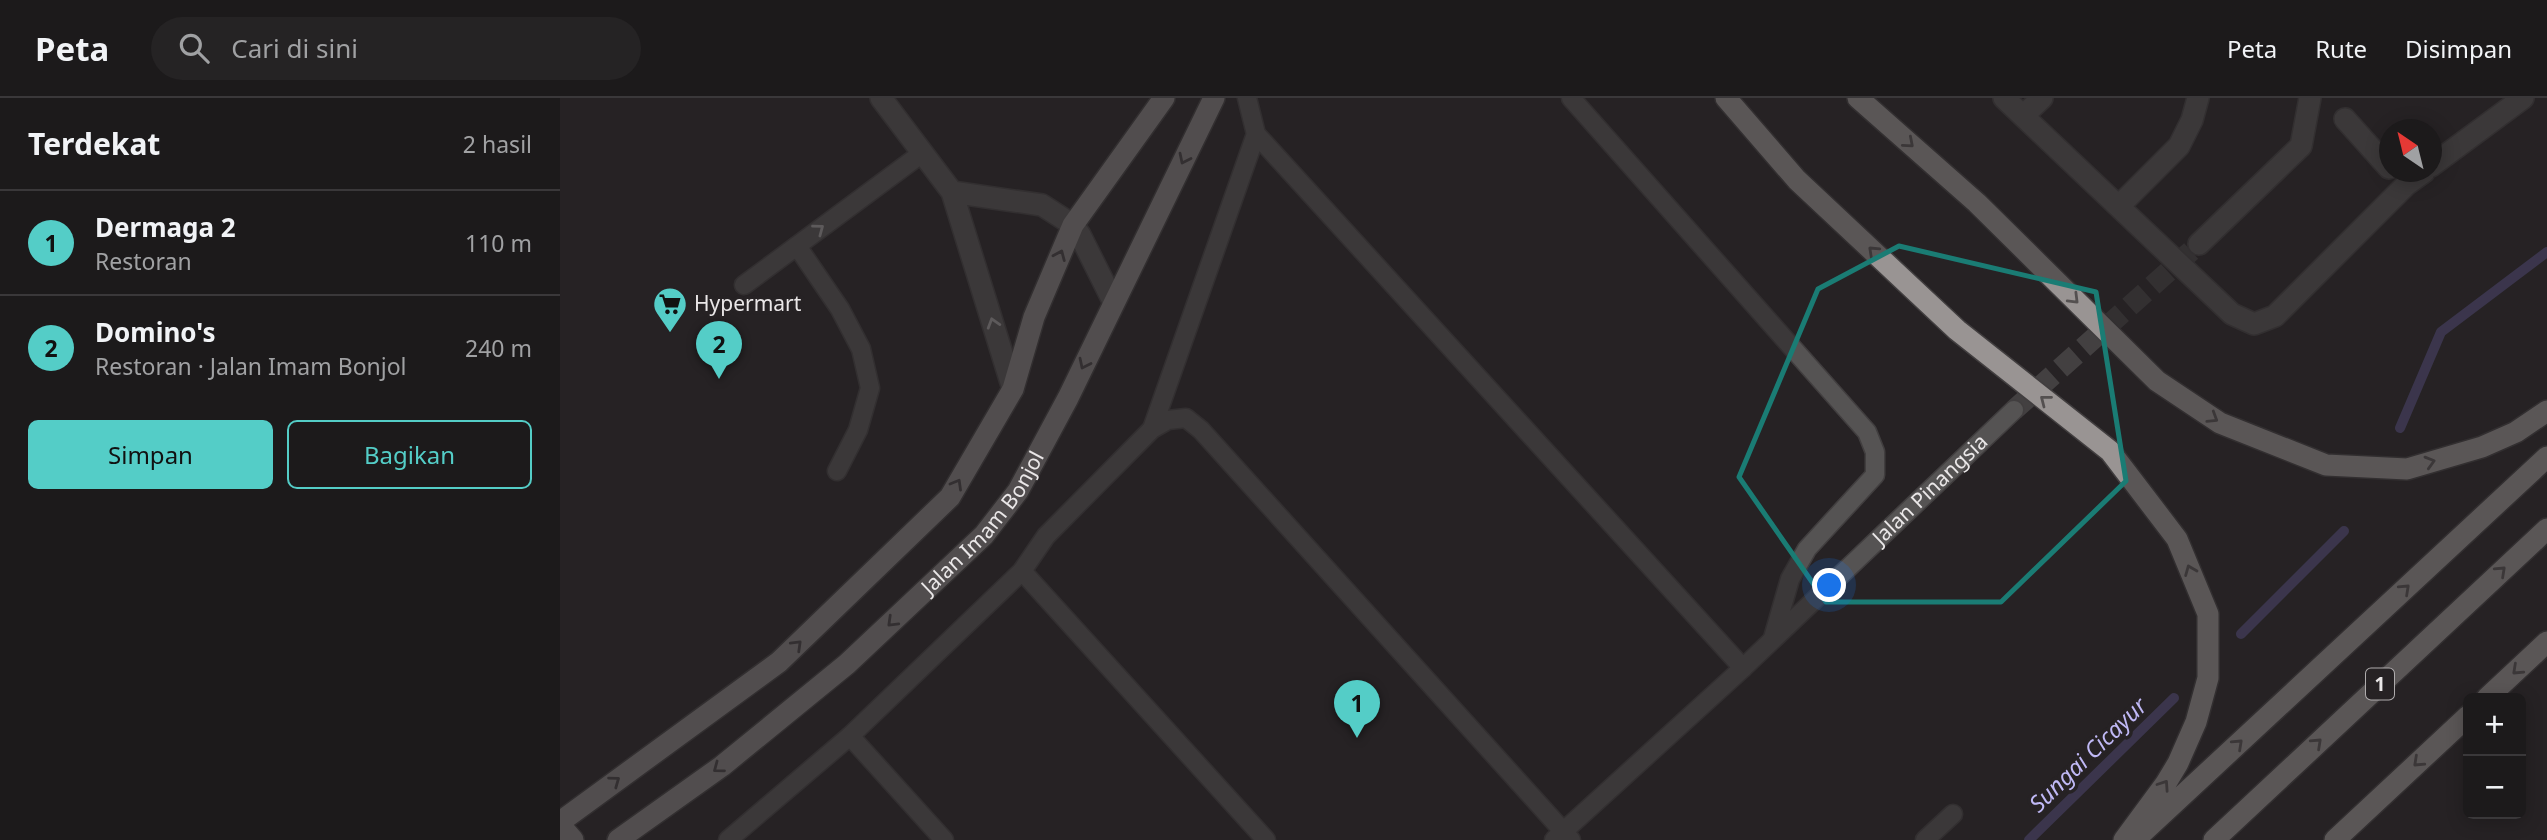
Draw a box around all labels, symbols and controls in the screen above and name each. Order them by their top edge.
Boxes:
search box [151,17,641,80]
text: Peta [35,26,109,71]
icon: search [175,29,213,67]
text: Cari di sini [231,30,358,66]
text: Peta [2227,32,2277,65]
text: Rute [2315,32,2367,65]
text: Disimpan [2405,32,2512,65]
north arrow [2379,119,2442,182]
text: Terdekat [28,123,160,164]
text: 2 hasil [463,128,532,160]
one-way arrow [1901,135,1914,147]
one-way arrow [1178,152,1192,164]
text: Dermaga 2 [95,209,236,245]
one-way arrow [811,225,824,238]
text: 1 [44,227,58,259]
text: 110 m [465,227,532,259]
text: Restoran [95,245,192,277]
one-way arrow [1868,247,1881,259]
one-way arrow [1052,250,1066,263]
supermarket icon: Hypermart [651,285,689,334]
place label: Hypermart [694,289,802,317]
one-way arrow [2066,291,2079,304]
text: Domino's [95,314,215,350]
one-way arrow [987,318,1002,330]
pin: 2 [696,321,742,379]
text: 2 [44,332,58,364]
text: 240 m [465,332,532,364]
text: Restoran · Jalan Imam Bonjol [95,350,407,382]
one-way arrow [1079,357,1093,369]
one-way arrow [2040,395,2052,408]
one-way arrow [2206,410,2219,423]
button: Simpan [28,420,273,489]
button: Bagikan [287,420,532,489]
street label: Jalan Pinangsia [1864,427,1993,552]
street label: Jalan Imam Bonjol [913,446,1050,601]
one-way arrow [2424,456,2436,471]
one-way arrow [949,479,962,492]
one-way arrow [2184,565,2198,577]
one-way arrow [2493,567,2506,580]
your location [1812,568,1846,602]
one-way arrow [2397,585,2410,597]
one-way arrow [887,614,900,626]
one-way arrow [789,640,802,653]
one-way arrow [2512,662,2525,675]
road number: 1 [2366,668,2394,699]
pin: 1 [1334,680,1380,738]
water label: Sungai Cicayur [2021,689,2154,819]
map controls [2463,693,2526,819]
button: + [2463,693,2526,756]
one-way arrow [2230,739,2243,752]
one-way arrow [2309,739,2322,752]
one-way arrow [2413,754,2426,766]
button: − [2463,756,2526,819]
one-way arrow [713,760,726,772]
one-way arrow [607,777,620,790]
one-way arrow [2156,780,2168,793]

